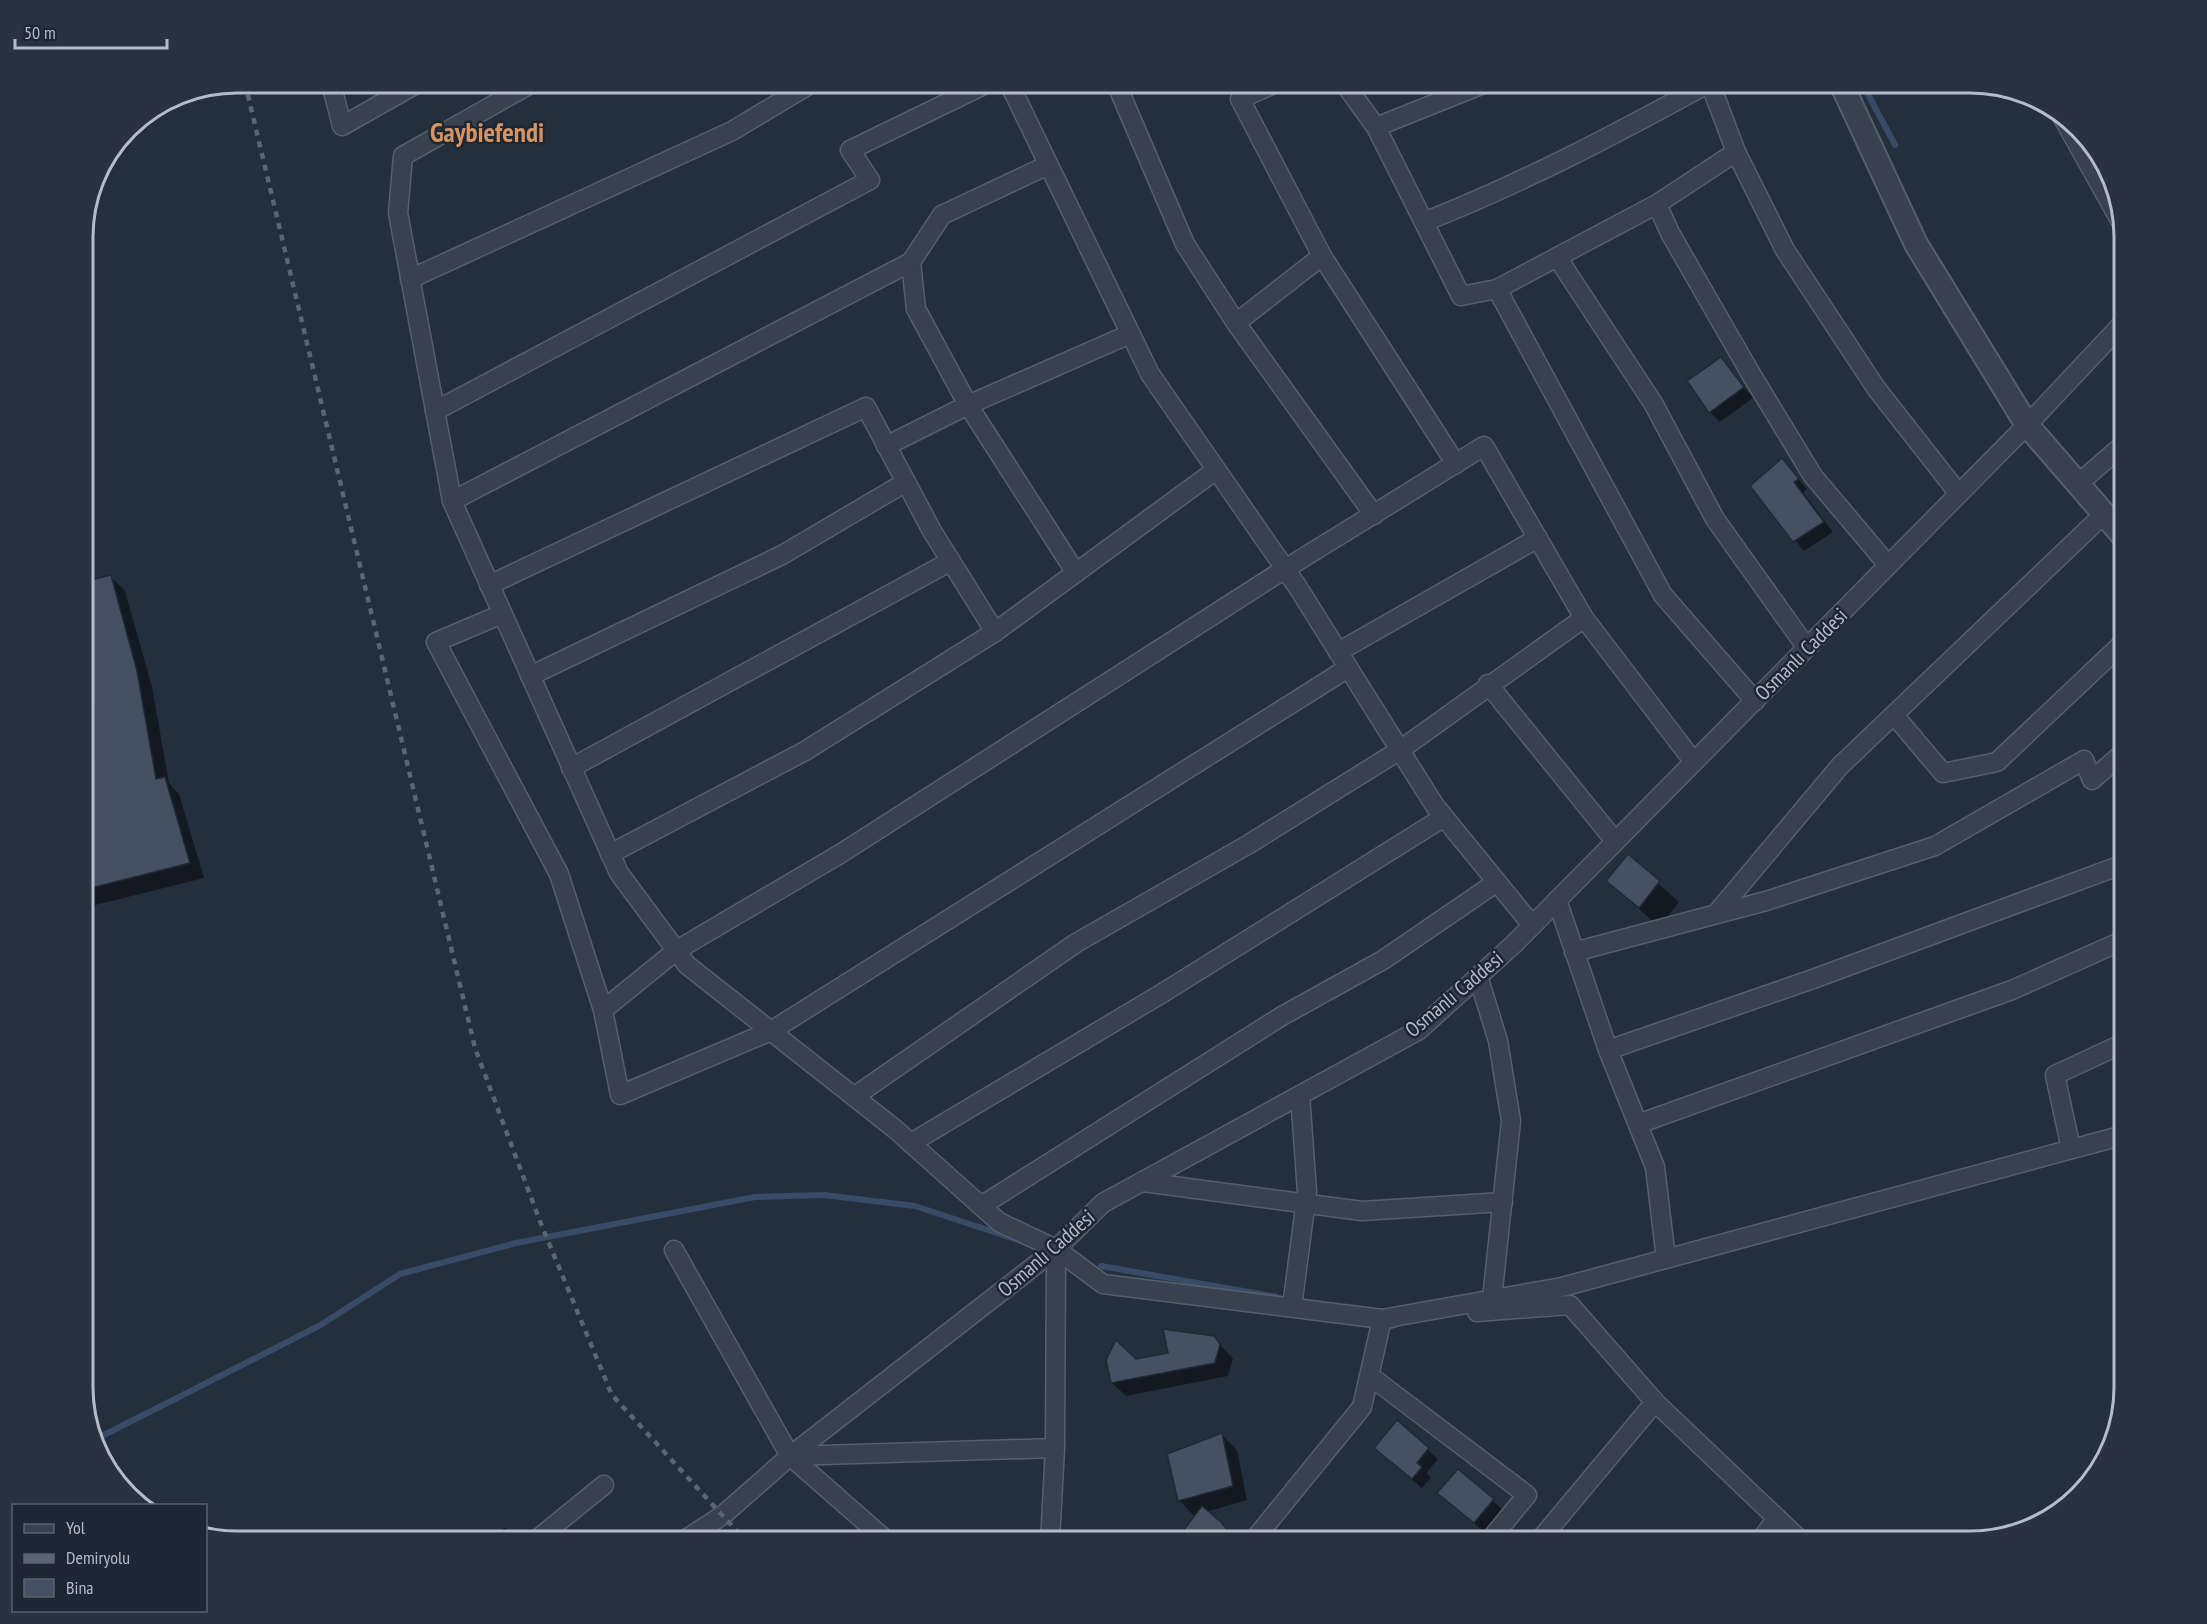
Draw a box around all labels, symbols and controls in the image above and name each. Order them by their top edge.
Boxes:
scale bar [15,12,166,50]
text: 50 m [24,21,56,44]
district label: Gaybiefendi [430,115,544,149]
street label: Osmanlı Caddesi [1749,602,1853,706]
street label: Osmanlı Caddesi [1399,945,1509,1043]
street label: Osmanlı Caddesi [992,1203,1100,1303]
legend [12,1504,207,1612]
text: Yol [66,1516,86,1539]
text: Demiryolu [66,1546,130,1569]
text: Bina [66,1576,94,1599]

